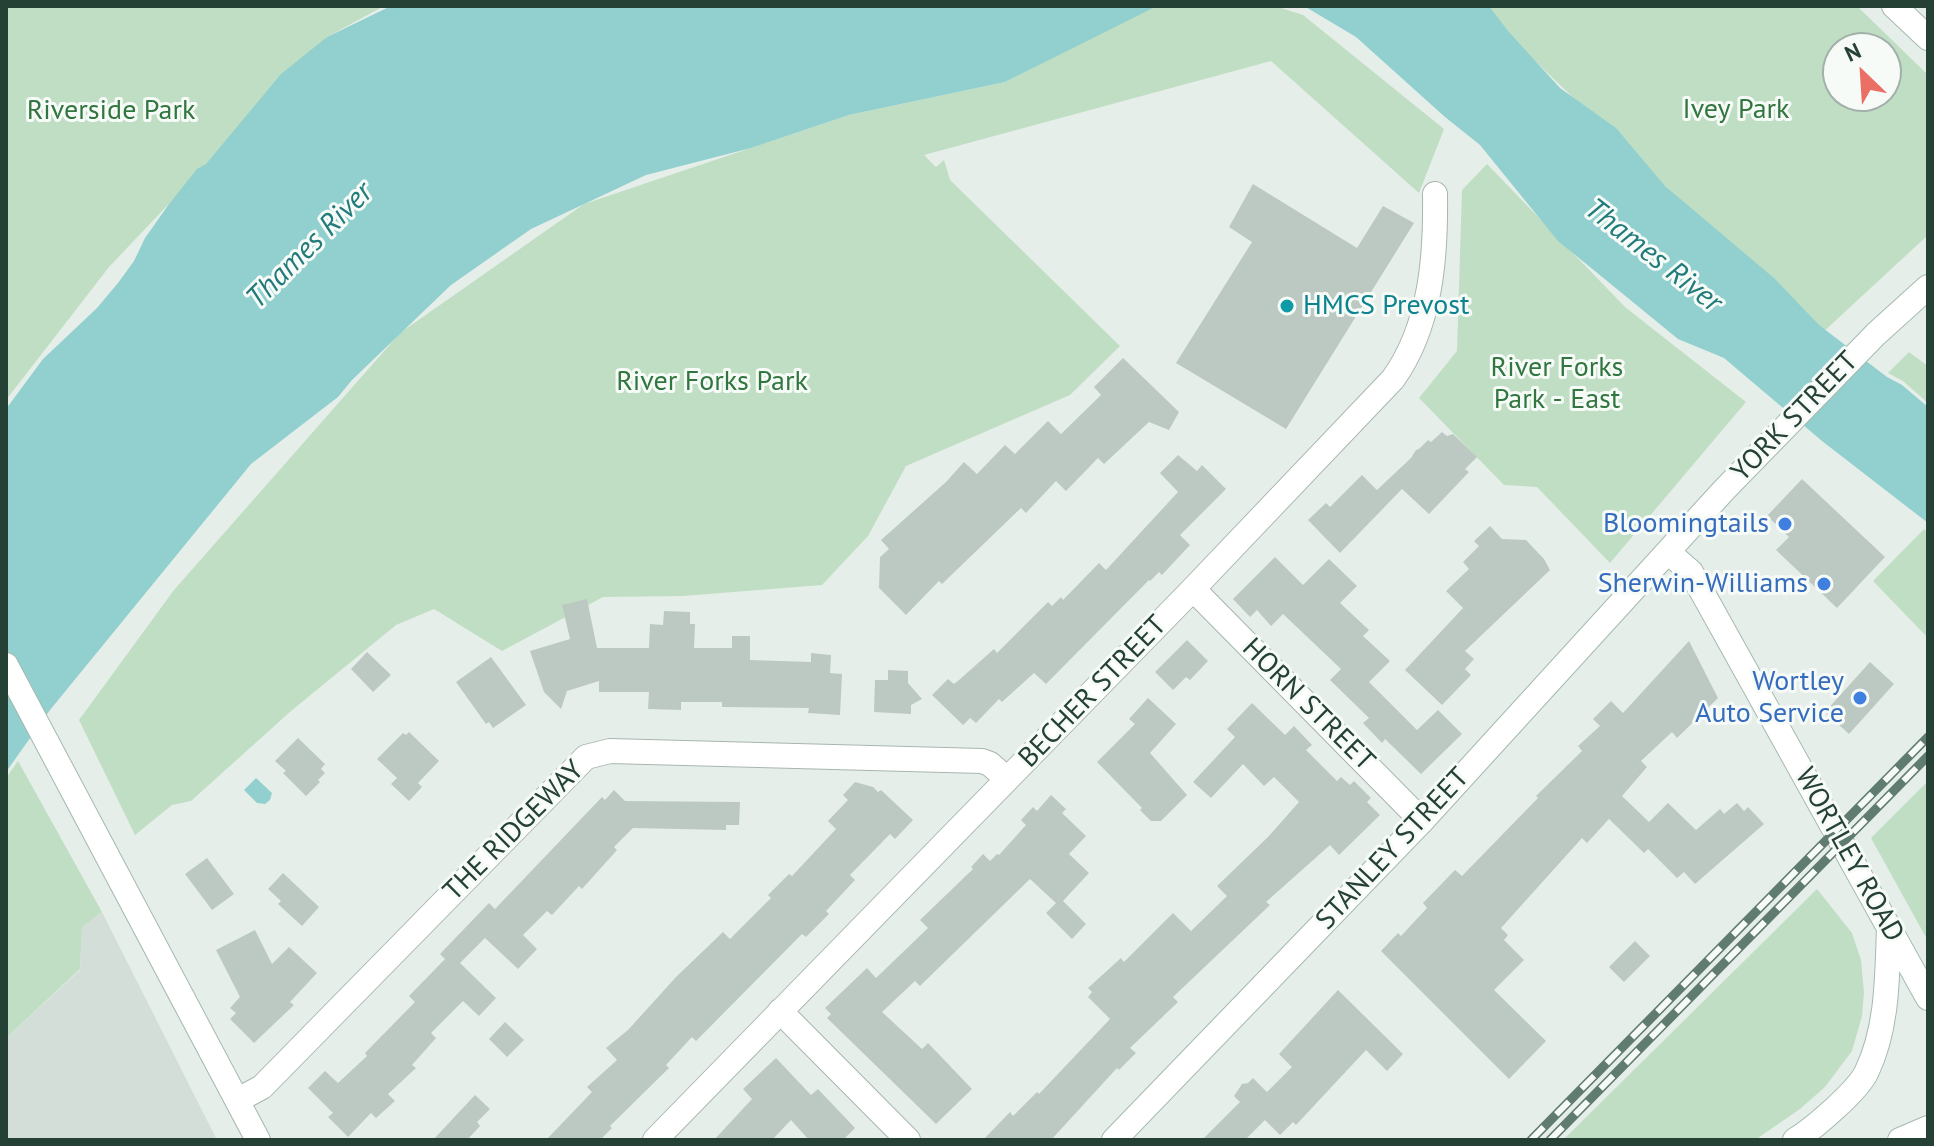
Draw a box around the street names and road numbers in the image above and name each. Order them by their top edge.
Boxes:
street label: YORK STREET [1725,345,1865,489]
street label: BECHER STREET [1012,609,1174,775]
street label: HORN STREET [1235,632,1381,778]
street label: THE RIDGEWAY [437,754,591,908]
street label: STANLEY STREET [1309,761,1477,937]
street label: WORTLEY ROAD [1787,762,1911,948]

